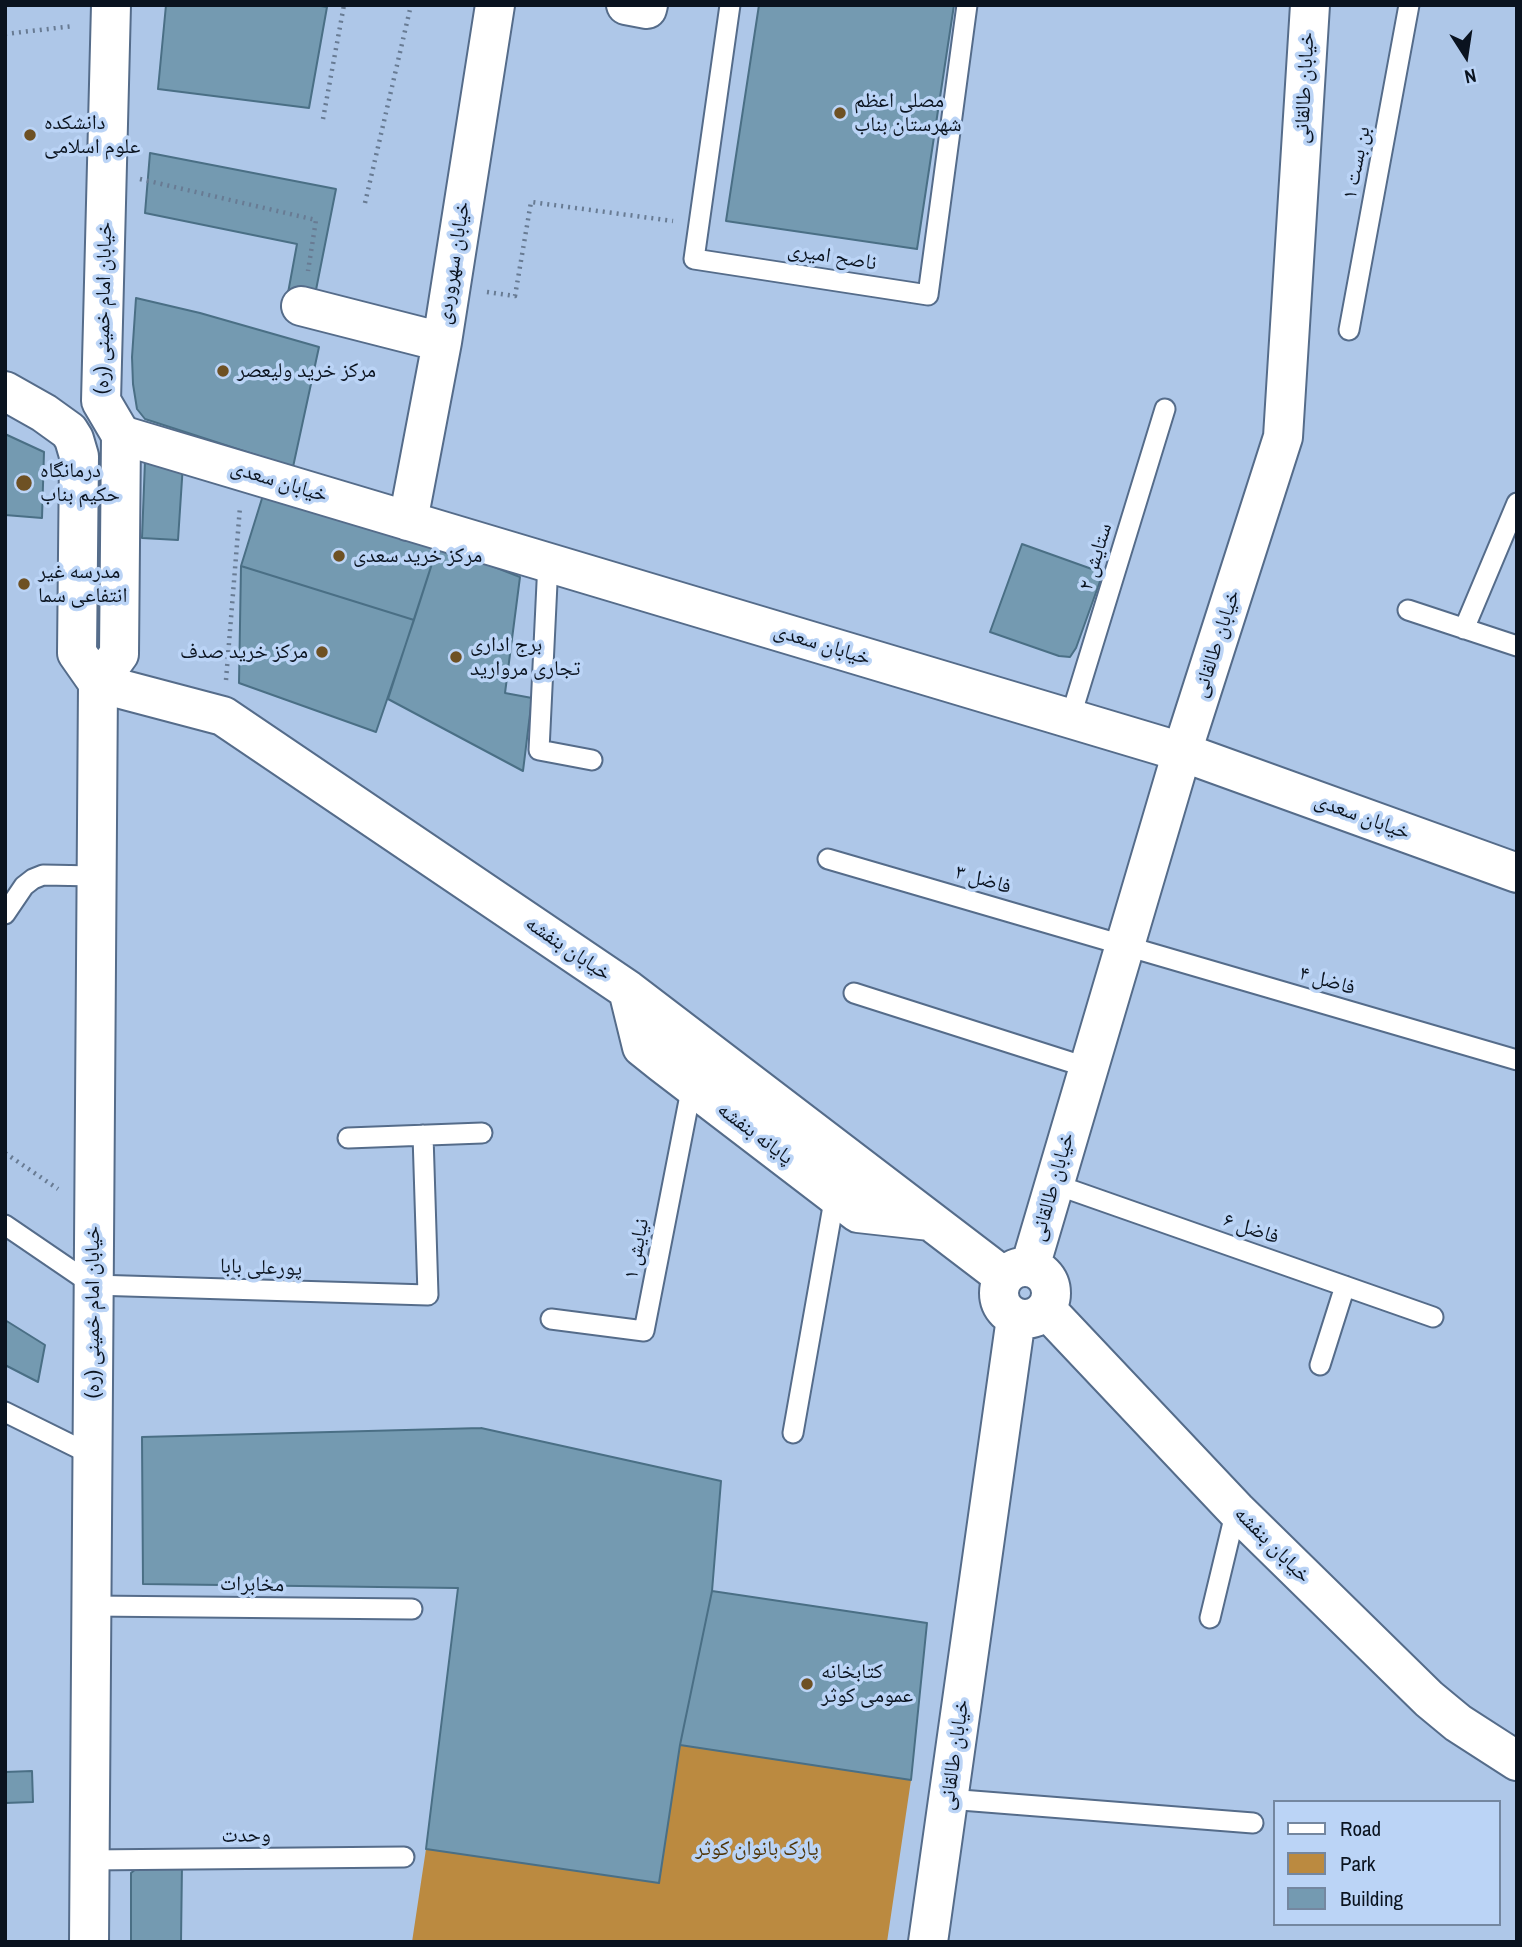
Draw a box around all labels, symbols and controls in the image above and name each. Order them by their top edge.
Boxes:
north arrow [1431,21,1501,91]
street label: خیابان طالقانی [1289,32,1321,144]
text: N [1462,63,1479,90]
place label: مصلی اعظم شهرستان بناب [854,88,962,138]
marker: مصلی اعظم شهرستان بناب [832,105,848,121]
place label: دانشکده علوم اسلامی [44,110,140,160]
street label: بن بست ۱ [1338,124,1376,202]
marker: دانشکده علوم اسلامی [22,127,38,143]
street label: خیابان سهروردی [432,200,476,326]
street label: خیابان امام خمینی (ره) [90,222,118,394]
street label: ناصح امیری [786,238,878,276]
place label: مرکز خرید ولیعصر [237,358,376,384]
marker: مرکز خرید ولیعصر [215,363,231,379]
street label: خیابان سعدی [228,455,330,509]
place label: درمانگاه حکیم بناب [40,458,120,508]
marker: درمانگاه حکیم بناب [14,473,34,493]
street label: ستایش ۲ [1074,520,1118,594]
place label: مرکز خرید سعدی [353,543,482,569]
marker: مرکز خرید سعدی [331,548,347,564]
place label: مدرسه غیر انتفاعی سما [38,559,127,609]
marker: مدرسه غیر انتفاعی سما [16,576,32,592]
street label: خیابان طالقانی [1188,587,1246,701]
street label: خیابان سعدی [771,618,873,672]
place label: برج اداری تجاری مروارید [470,632,581,682]
place label: مرکز خرید صدف [180,639,308,665]
marker: مرکز خرید صدف [314,644,330,660]
marker: برج اداری تجاری مروارید [448,649,464,665]
street label: خیابان سعدی [1311,788,1413,846]
street label: فاضل ۳ [952,860,1014,900]
street label: خیابان بنفشه [520,911,616,987]
street label: فاضل ۴ [1296,961,1358,1001]
street label: پایانه بنفشه [712,1097,798,1171]
street label: خیابان طالقانی [1025,1130,1081,1244]
street label: فاضل ۶ [1220,1208,1282,1250]
street label: نیایش ۱ [619,1216,655,1282]
street label: خیابان امام خمینی (ره) [80,1226,106,1398]
street label: پورعلی بابا [219,1254,303,1282]
street label: خیابان بنفشه [1228,1501,1316,1589]
street label: مخابرات [220,1572,284,1598]
place label: کتابخانه عمومی کوثر [821,1659,913,1709]
marker: کتابخانه عمومی کوثر [799,1676,815,1692]
street label: خیابان طالقانی [935,1698,975,1812]
legend [1274,1800,1501,1926]
text: Road [1340,1814,1381,1843]
street label: وحدت [221,1823,271,1849]
park label: پارک بانوان کوثر [695,1836,819,1862]
text: Park [1340,1849,1375,1878]
text: Building [1340,1884,1403,1913]

